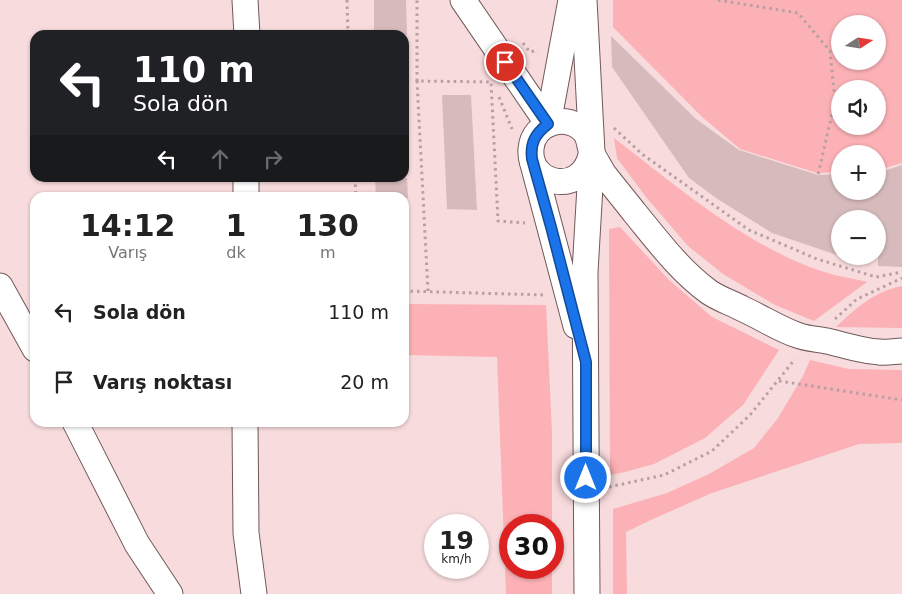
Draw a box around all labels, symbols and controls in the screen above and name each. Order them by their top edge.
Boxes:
north arrow [831,15,886,70]
map controls [831,15,886,265]
pin [484,41,526,83]
icon: arrive [491,48,519,76]
icon: left [50,50,115,115]
text: 110 m [133,50,255,90]
button: sound [831,80,886,135]
text: Sola dön [133,91,228,116]
icon: left [153,145,181,173]
icon: ahead [206,145,234,173]
icon: right [259,145,287,173]
button: + [831,145,886,200]
text: 14:12 [80,208,176,243]
text: 1 [226,208,246,243]
text: 130 [296,208,359,243]
button: − [831,210,886,265]
text: Varış [108,243,147,262]
text: dk [226,243,246,262]
text: m [320,243,335,262]
icon: left [50,298,78,326]
text: Sola dön [93,301,186,323]
text: 110 m [328,301,389,323]
icon: arrive [50,368,78,396]
text: Varış noktası [93,371,232,393]
text: 20 m [340,371,389,393]
position arrow [559,451,611,503]
speed limit sign: 30 [499,514,564,579]
text: 19 [439,526,474,555]
text: km/h [441,552,472,566]

